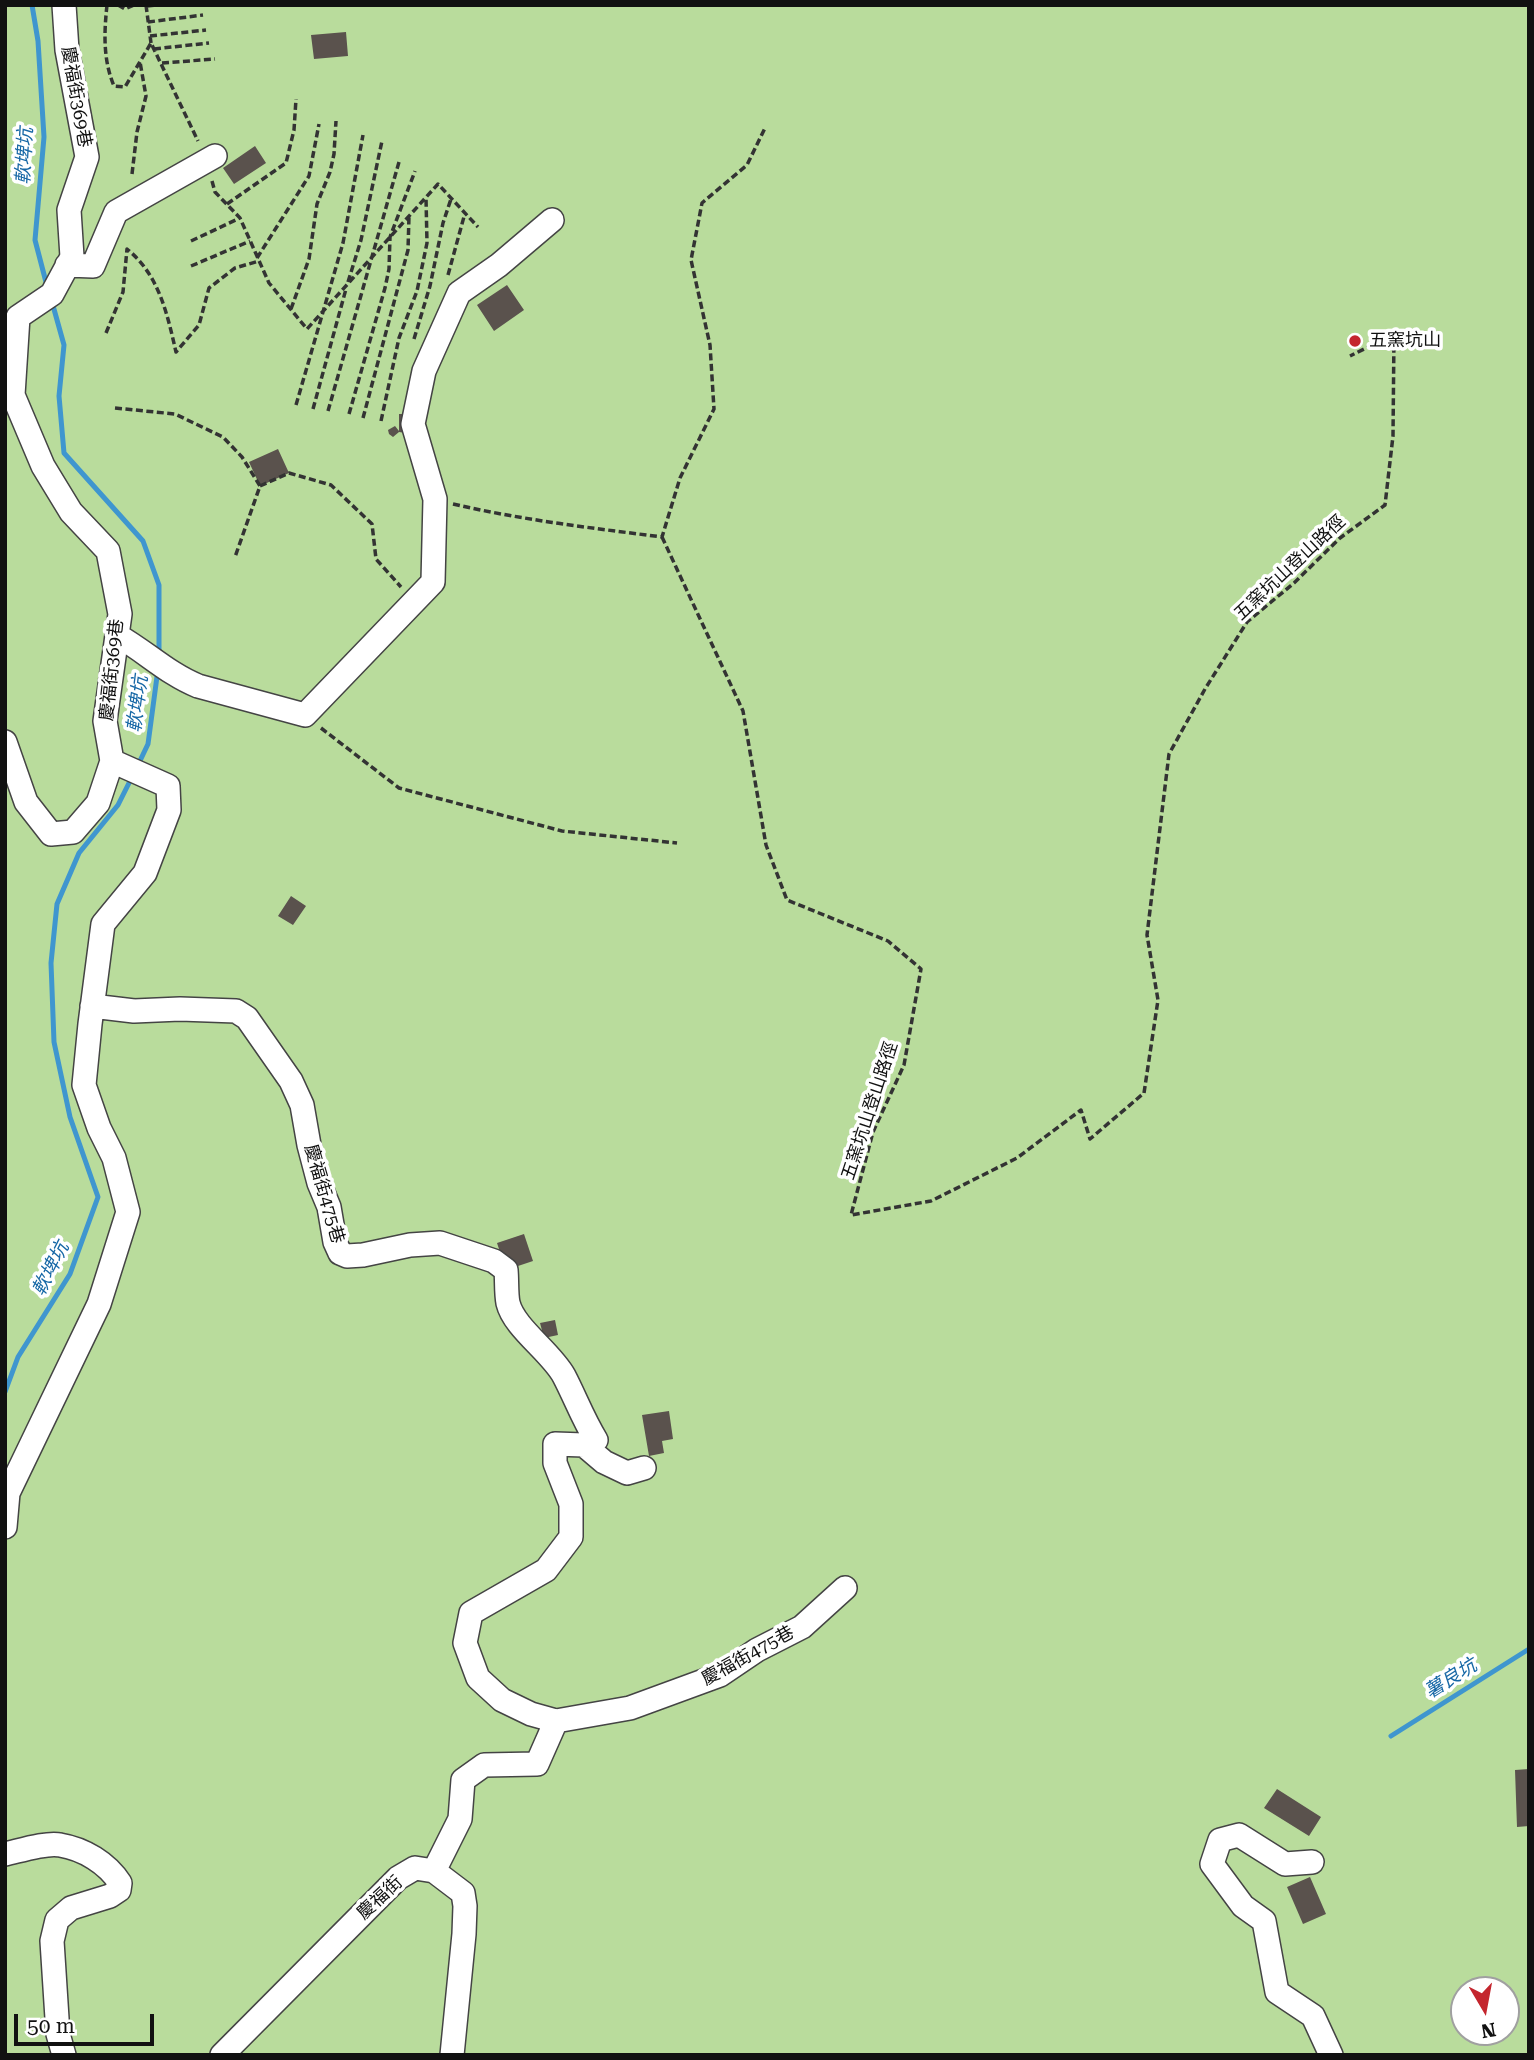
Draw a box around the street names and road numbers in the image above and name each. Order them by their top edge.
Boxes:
street label: 慶福街369巷 [56,45,96,149]
street label: 五窯坑山登山路徑 [1230,511,1350,625]
street label: 慶福街369巷 [96,618,128,722]
street label: 五窯坑山登山路徑 [837,1039,903,1183]
street label: 慶福街475巷 [300,1142,348,1246]
street label: 慶福街475巷 [698,1622,798,1690]
street label: 慶福街 [353,1872,407,1924]

